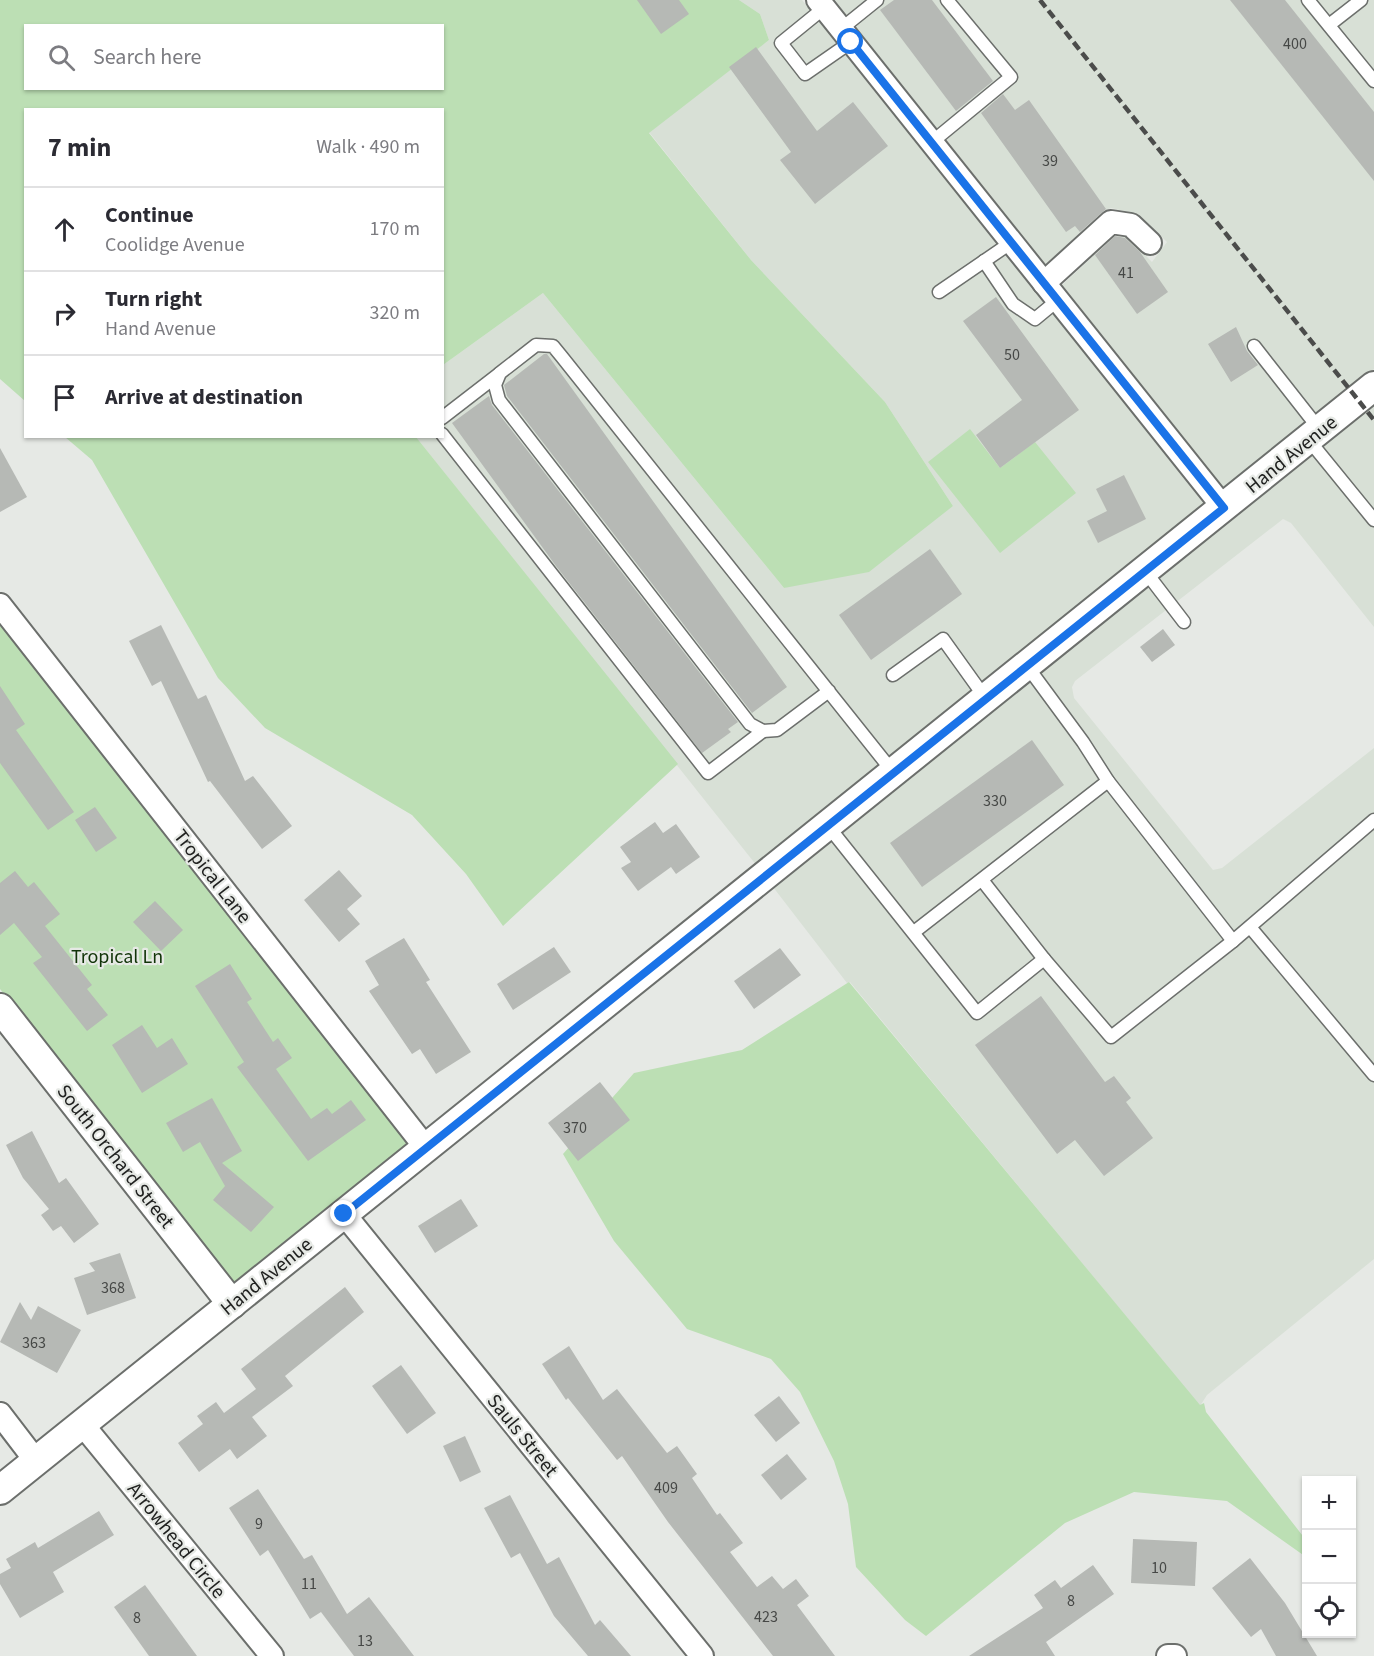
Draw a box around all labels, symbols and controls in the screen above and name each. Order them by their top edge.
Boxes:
search box [24,24,444,90]
route start [837,28,863,54]
house number: 400 [1283,33,1307,55]
icon: search [45,41,78,74]
text: Search here [93,41,201,73]
text: 7 min [48,129,111,166]
text: Walk · 490 m [316,133,420,161]
house number: 39 [1042,150,1058,172]
text: Continue [105,199,194,231]
icon: ahead [48,213,81,246]
text: 170 m [370,215,420,243]
text: Coolidge Avenue [105,231,245,259]
house number: 41 [1118,262,1134,284]
text: Turn right [105,283,202,315]
icon: right [48,297,81,330]
text: 320 m [370,299,420,327]
text: Hand Avenue [105,315,216,343]
house number: 50 [1004,344,1020,366]
icon: arrive [48,381,81,414]
text: Arrive at destination [105,381,303,413]
street label: Hand Avenue [1240,409,1344,501]
house number: 330 [983,790,1007,812]
street label: Tropical Lane [167,824,258,929]
park label: Tropical Ln [71,943,163,971]
street label: South Orchard Street [50,1079,181,1235]
house number: 370 [563,1117,587,1139]
route end [330,1200,356,1226]
street label: Hand Avenue [215,1231,319,1323]
house number: 368 [101,1277,125,1299]
house number: 363 [22,1332,46,1354]
street label: Sauls Street [480,1388,564,1483]
street label: Arrowhead Circle [120,1476,232,1605]
map controls [1302,1476,1356,1638]
button: + [1302,1476,1356,1530]
house number: 409 [654,1477,678,1499]
house number: 9 [255,1513,263,1535]
button: − [1302,1530,1356,1584]
house number: 10 [1151,1557,1167,1579]
house number: 11 [301,1573,317,1595]
button: locate [1302,1584,1356,1638]
house number: 8 [1067,1590,1075,1612]
house number: 423 [754,1606,778,1628]
house number: 8 [133,1607,141,1629]
house number: 13 [357,1630,373,1652]

